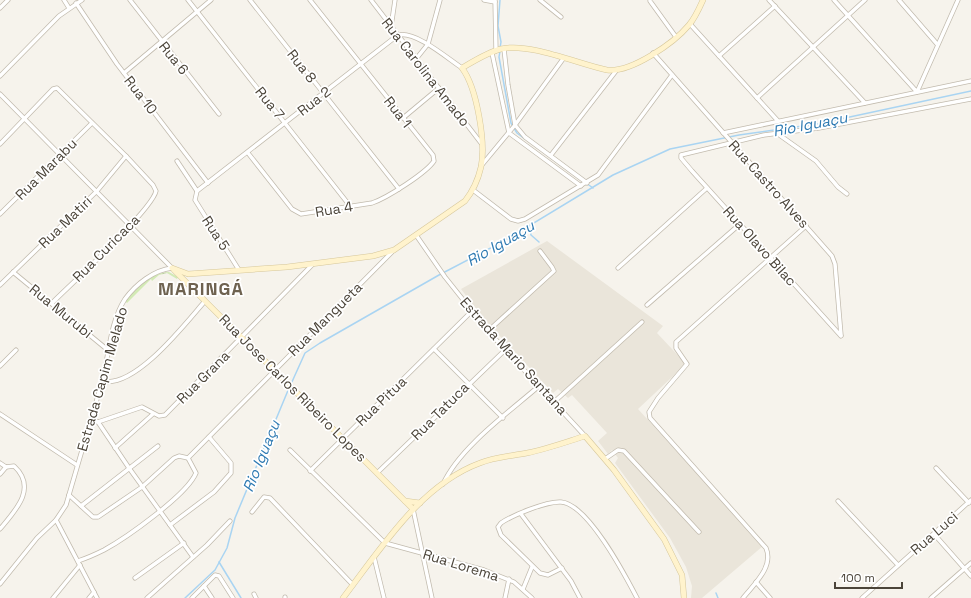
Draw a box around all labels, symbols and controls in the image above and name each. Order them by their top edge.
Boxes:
street label: Rua Carolina Amado [378,14,474,130]
street label: Rua 6 [155,38,193,78]
street label: Rua 8 [283,46,321,87]
street label: Rua 10 [120,72,162,118]
street label: Rua 2 [294,82,334,120]
street label: Rua 7 [251,83,289,123]
street label: Rua 1 [380,93,416,131]
water label: Rio Iguaçu [771,107,850,141]
street label: Rua Marabu [11,134,81,204]
street label: Rua Castro Alves [725,136,813,232]
street label: Rua Matiri [35,192,95,252]
street label: Rua 4 [314,197,354,221]
street label: Rua Olavo Bilac [719,202,801,290]
street label: Rua Curicaca [69,211,143,285]
street label: Rua 5 [198,212,234,254]
water label: Rio Iguaçu [463,216,538,270]
district label: MARINGÁ [158,277,244,300]
street label: Rua Mangueta [284,278,366,360]
street label: Rua Murubi [26,280,96,342]
street label: Estrada Mario Santana [456,293,572,419]
street label: Estrada Capim Melado [73,305,131,453]
street label: Rua Jose Carlos Ribeiro Lopes [215,310,371,466]
street label: Rua Grana [173,347,233,407]
street label: Rua Pitua [352,372,410,430]
street label: Rua Tatuca [407,378,473,444]
water label: Rio Iguaçu [238,417,284,494]
street label: Rua Luci [907,508,961,558]
street label: Rua Lorema [421,545,501,585]
scale bar [835,564,902,590]
text: 100 m [841,570,875,586]

